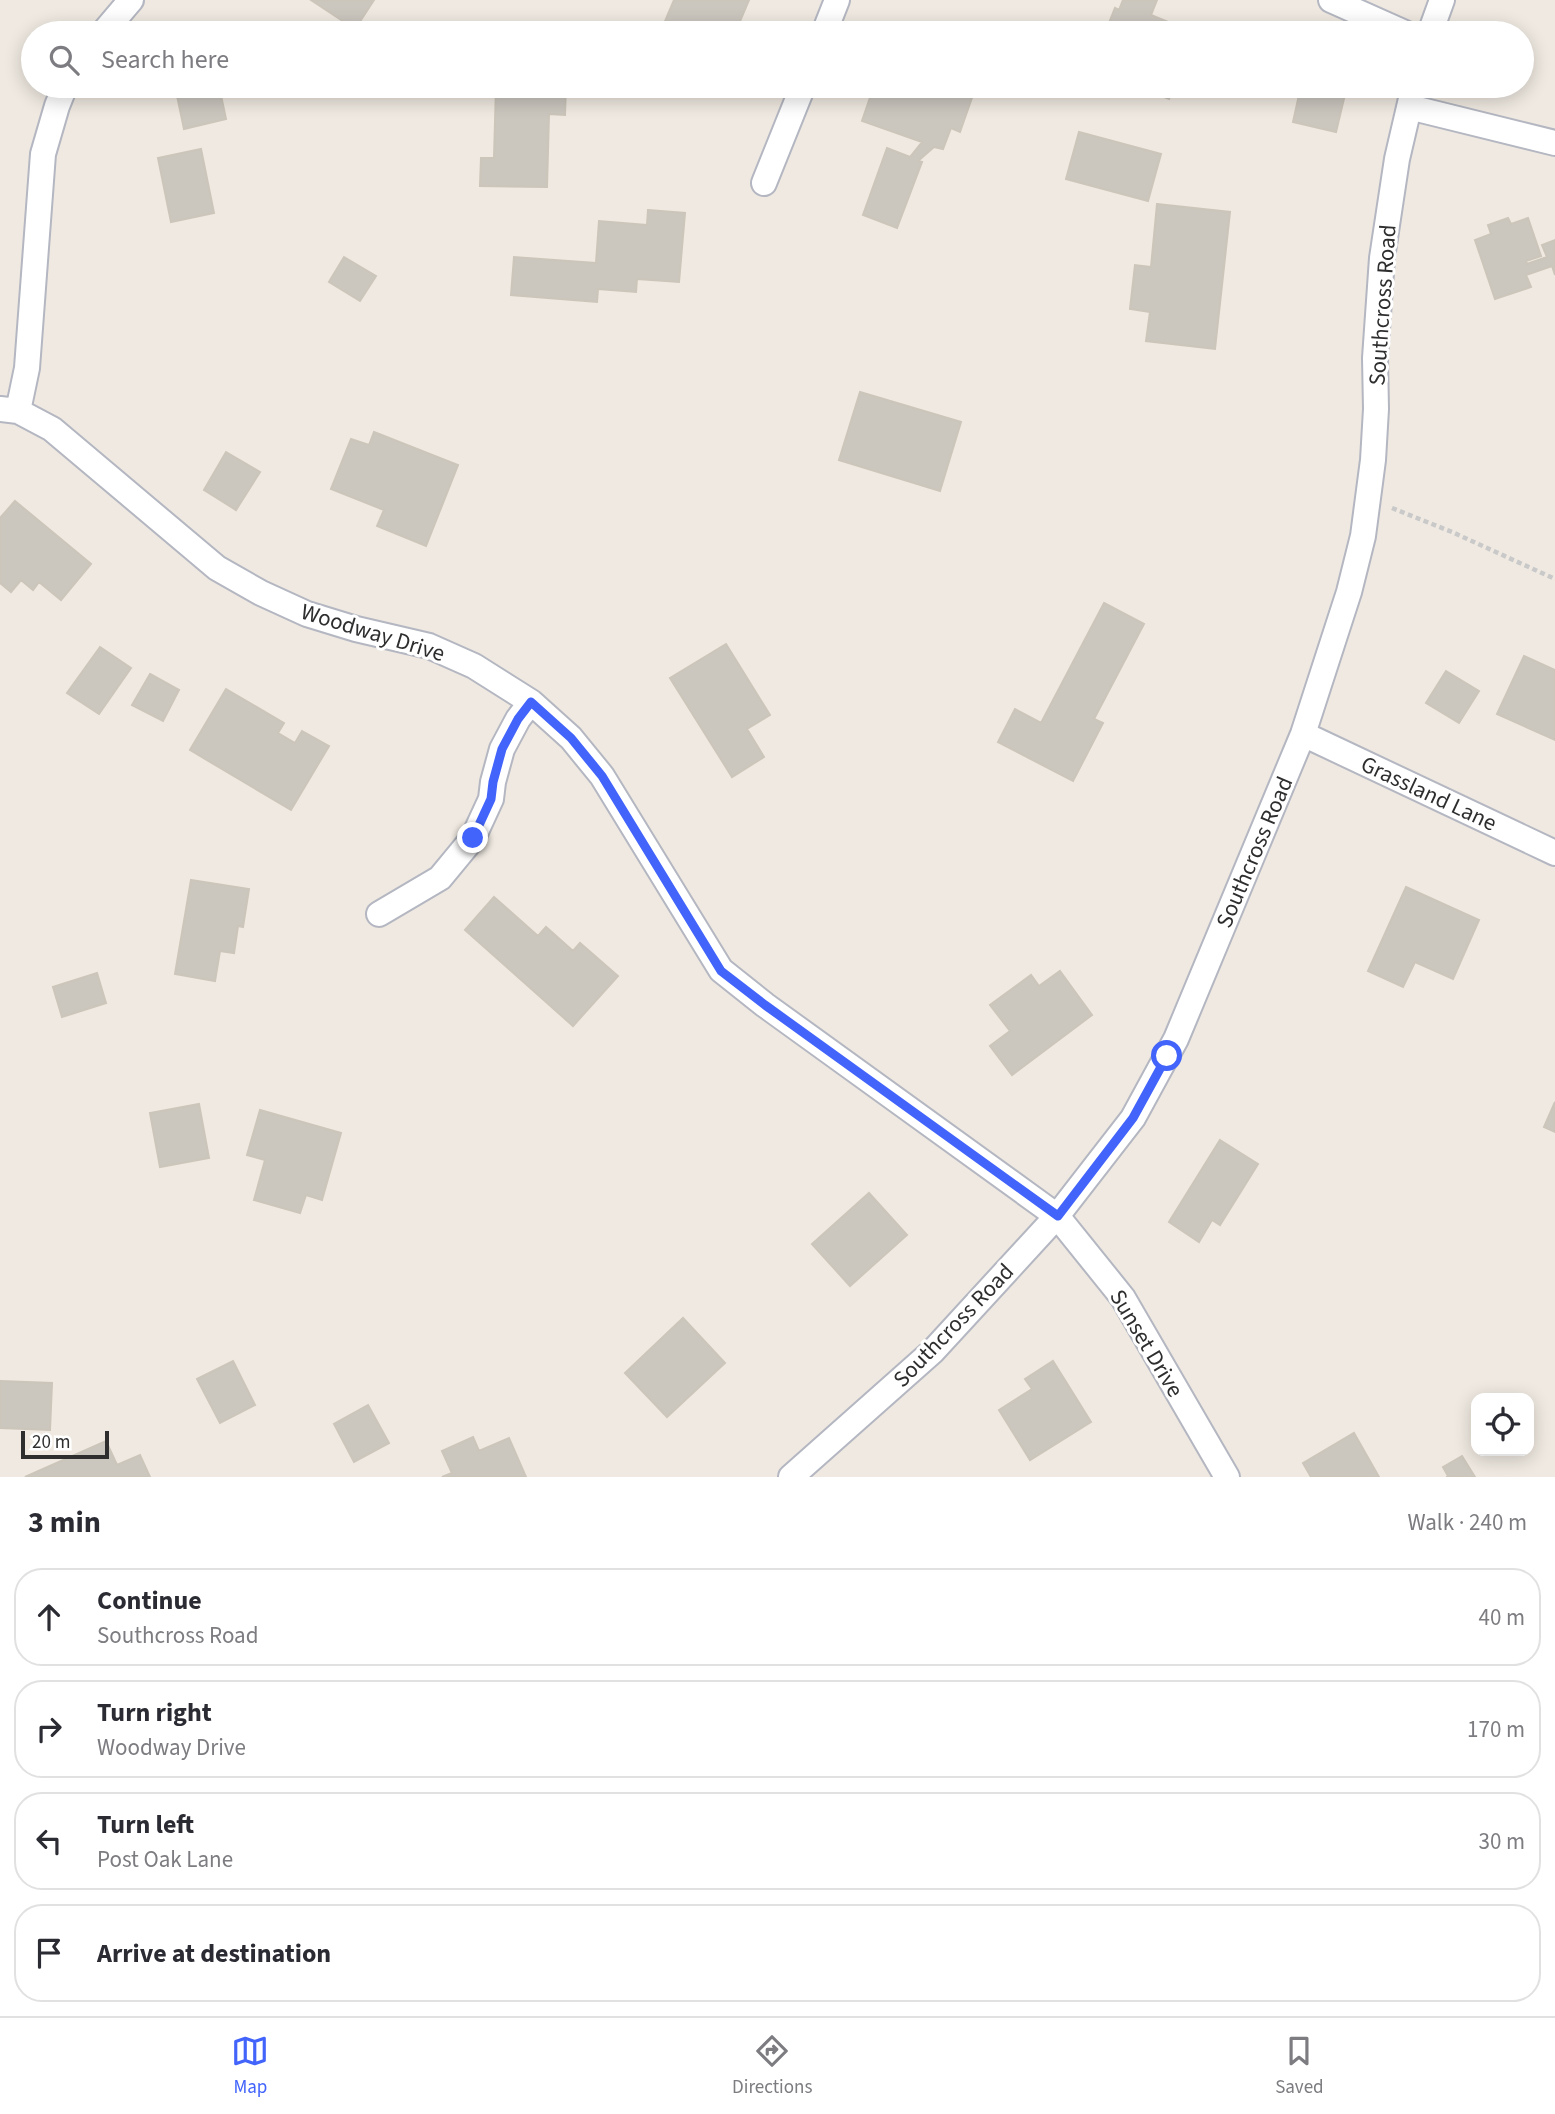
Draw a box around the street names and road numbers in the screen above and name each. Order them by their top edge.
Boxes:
street label: Southcross Road [1360,223,1405,387]
street label: Woodway Drive [297,595,449,670]
street label: Grassland Lane [1355,748,1502,839]
street label: Southcross Road [1208,771,1301,933]
street label: Southcross Road [885,1256,1021,1395]
street label: Sunset Drive [1101,1283,1192,1403]

